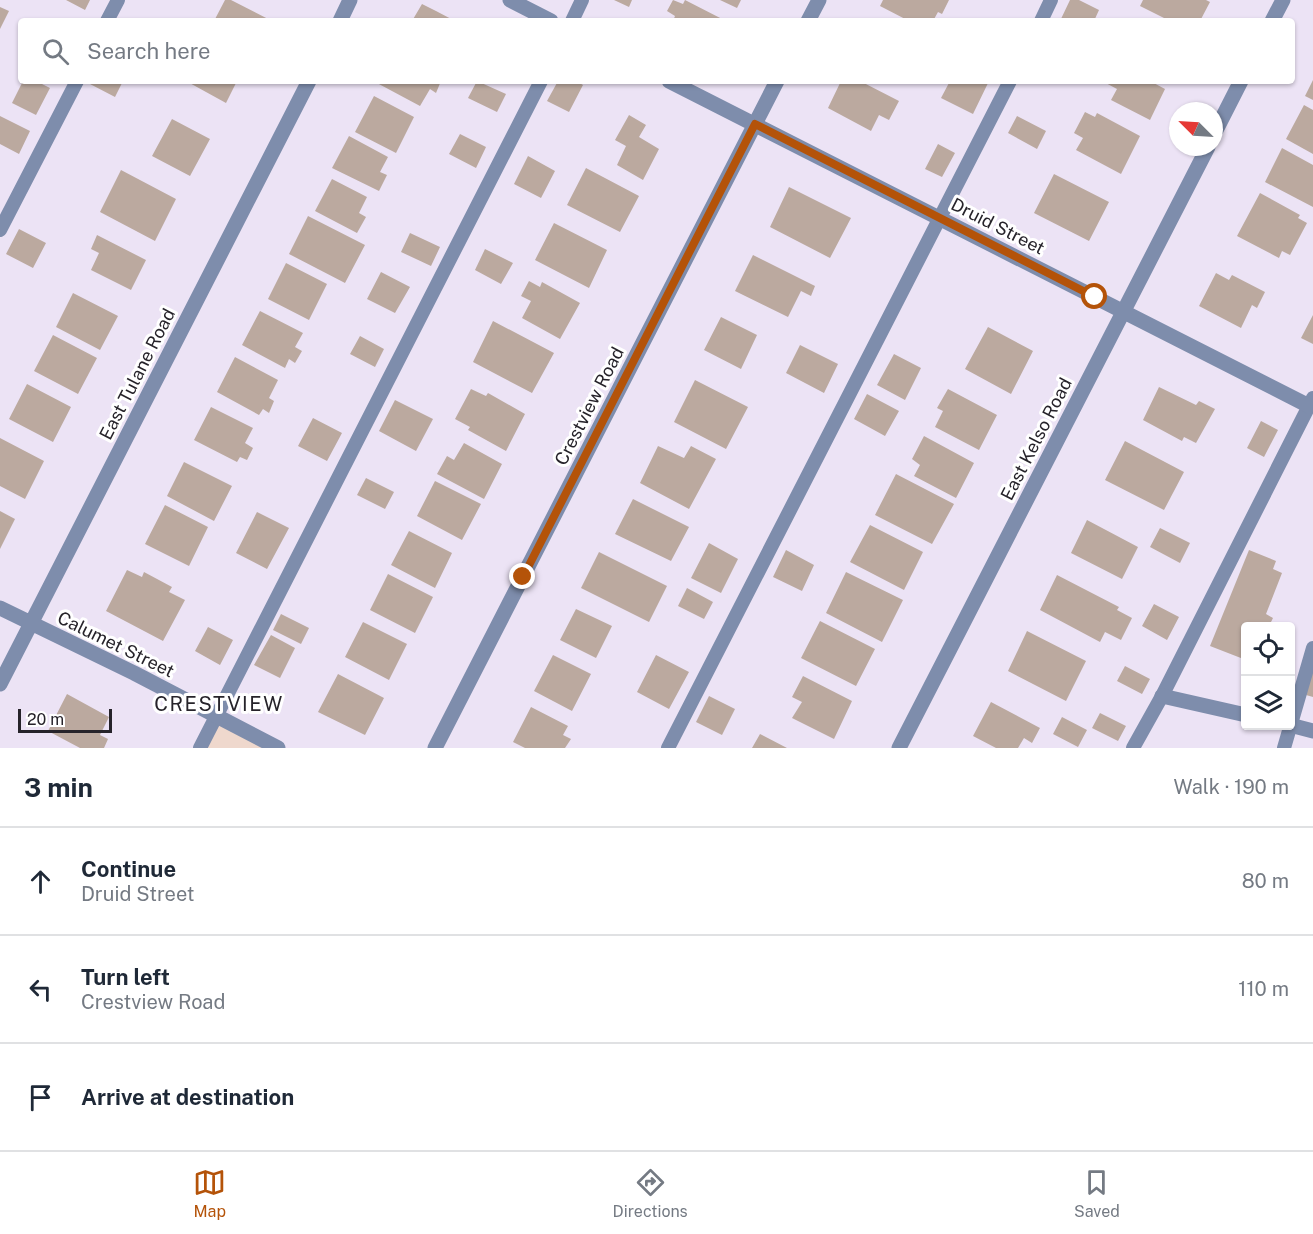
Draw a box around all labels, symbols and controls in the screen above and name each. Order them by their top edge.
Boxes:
search box [18,18,1295,84]
icon: search [39,35,72,68]
text: Search here [87,38,211,64]
north arrow [1169,102,1223,156]
street label: Druid Street [948,193,1048,259]
route start [1081,283,1107,309]
street label: East Tulane Road [95,305,179,443]
street label: Crestview Road [550,343,628,469]
street label: East Kelso Road [996,374,1076,504]
route end [509,563,535,589]
street label: Calumet Street [54,607,178,681]
map controls [1241,622,1295,730]
button: locate [1241,622,1295,676]
button: layers [1241,676,1295,730]
district label: CRESTVIEW [154,692,284,716]
scale bar [18,706,112,734]
text: 20 m [27,710,64,729]
text: 3 min [24,772,93,803]
text: Walk · 190 m [1173,775,1289,799]
text: Continue [81,856,176,882]
icon: ahead [24,865,57,898]
text: 80 m [1242,869,1289,893]
text: Druid Street [81,882,195,906]
text: Turn left [81,964,170,990]
icon: left [24,973,57,1006]
text: 110 m [1238,977,1289,1001]
text: Crestview Road [81,990,225,1014]
icon: arrive [24,1081,57,1114]
text: Arrive at destination [81,1084,294,1110]
tab: Map [193,1166,226,1221]
tab: Directions [613,1166,688,1221]
tab: Saved [1074,1166,1120,1221]

